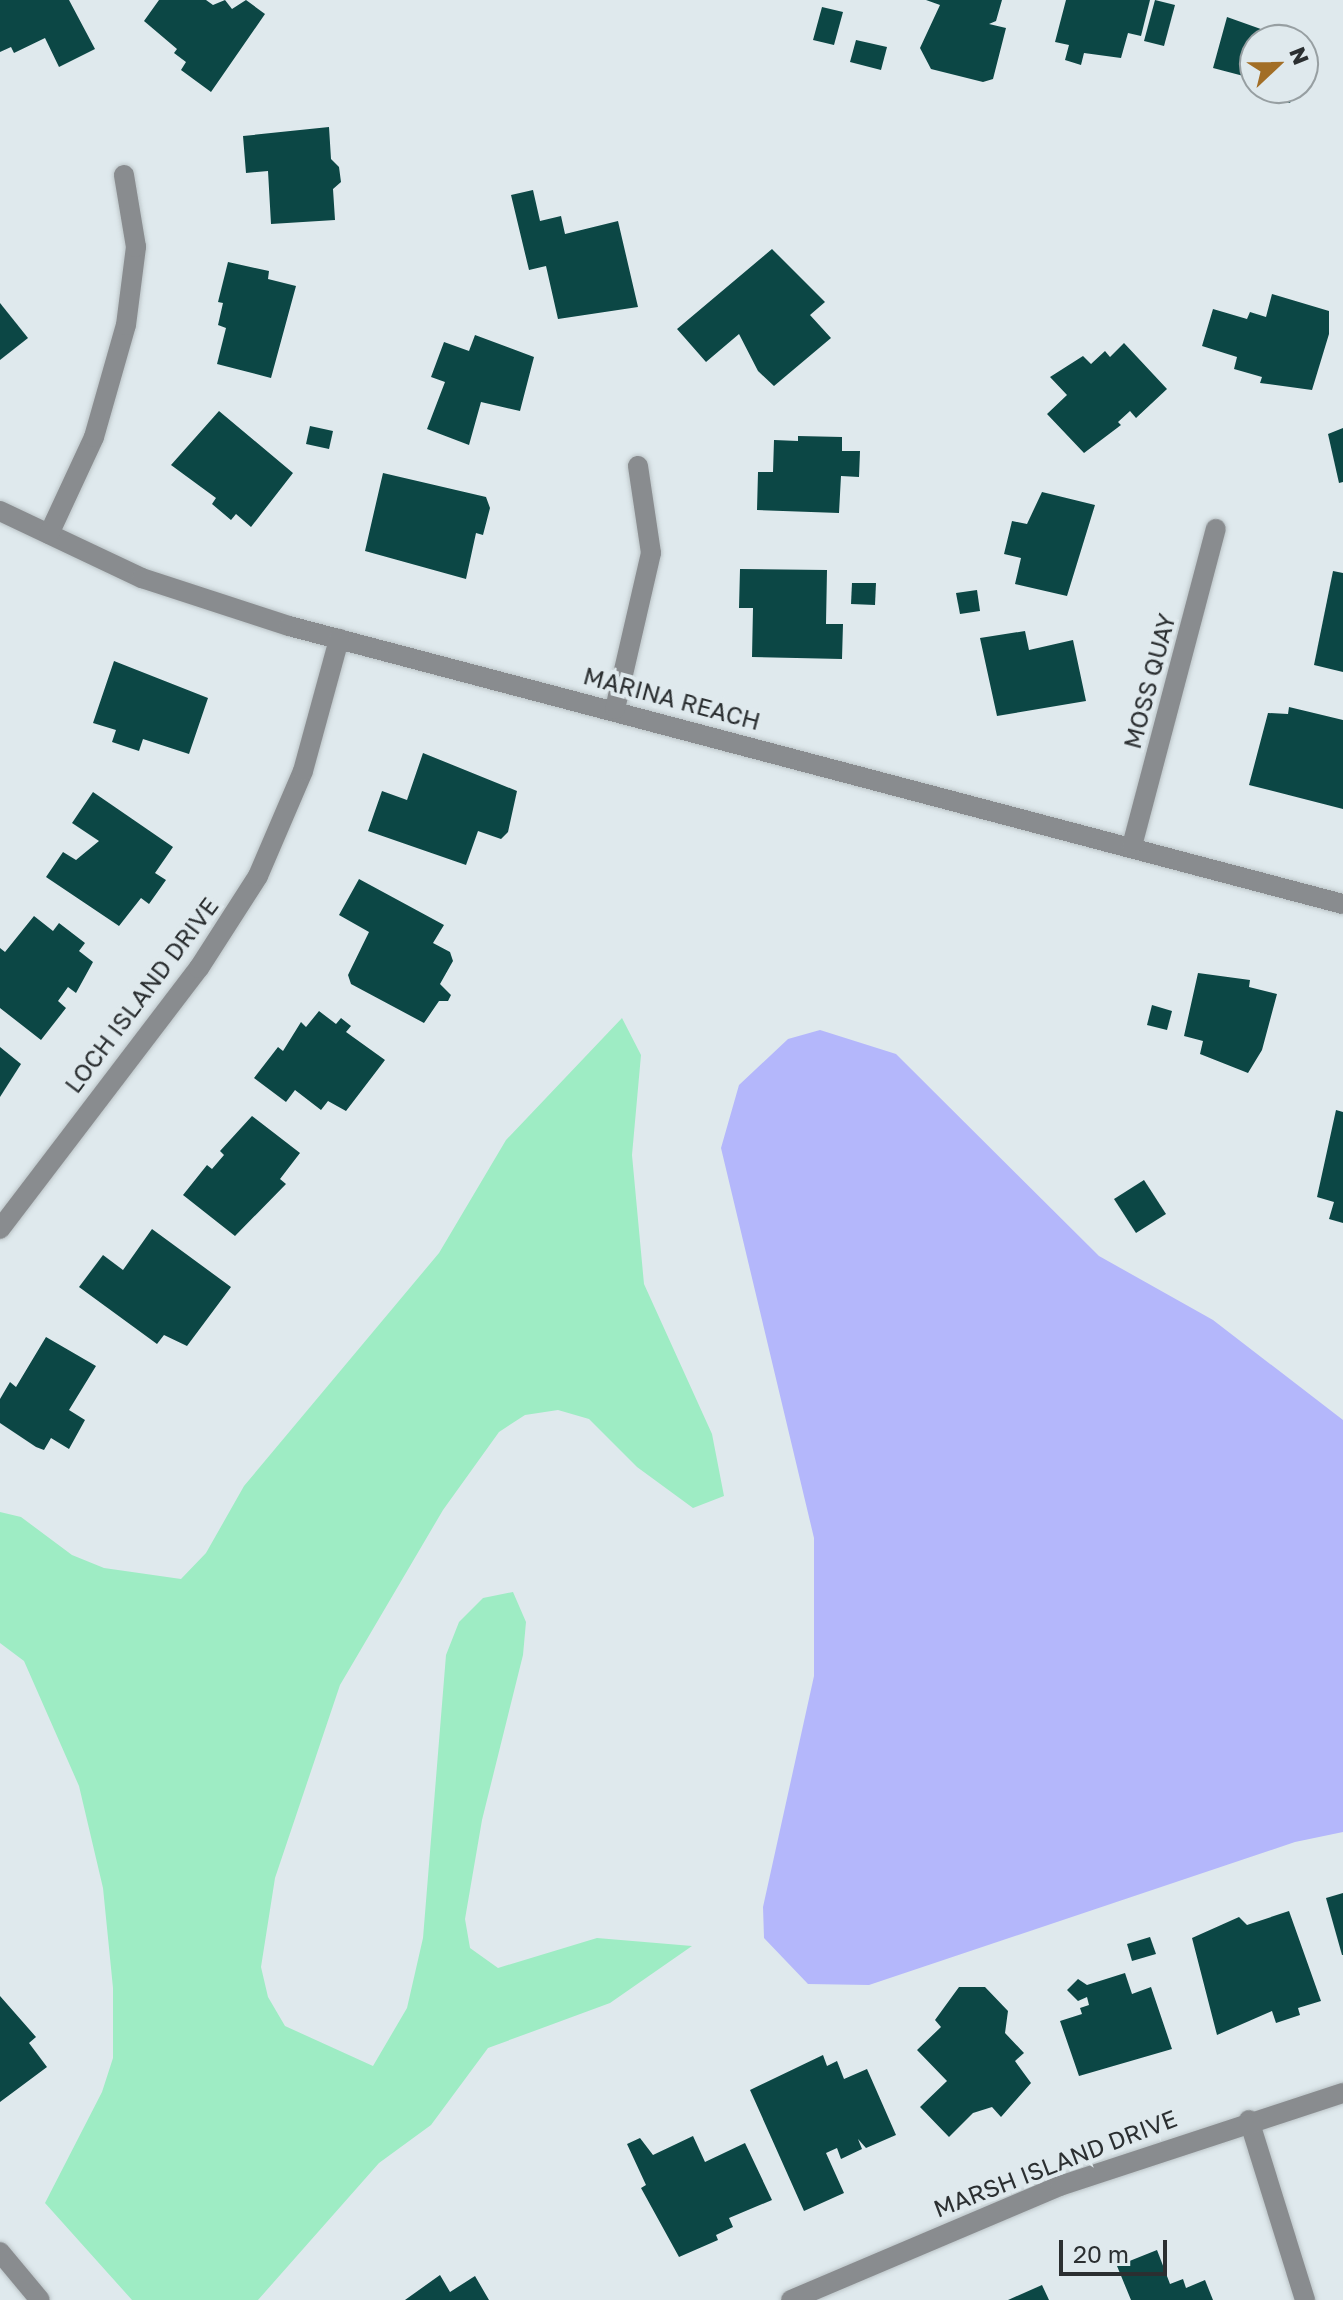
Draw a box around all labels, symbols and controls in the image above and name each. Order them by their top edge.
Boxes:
north arrow [1239,24,1319,104]
text: N [1284,43,1316,68]
street label: MOSS QUAY [1117,610,1181,752]
street label: MARINA REACH [580,661,764,735]
street label: LOCH ISLAND DRIVE [58,892,224,1098]
street label: MARSH ISLAND DRIVE [929,2103,1181,2223]
scale bar [1063,2224,1171,2274]
text: 20 m [1073,2239,1129,2268]

